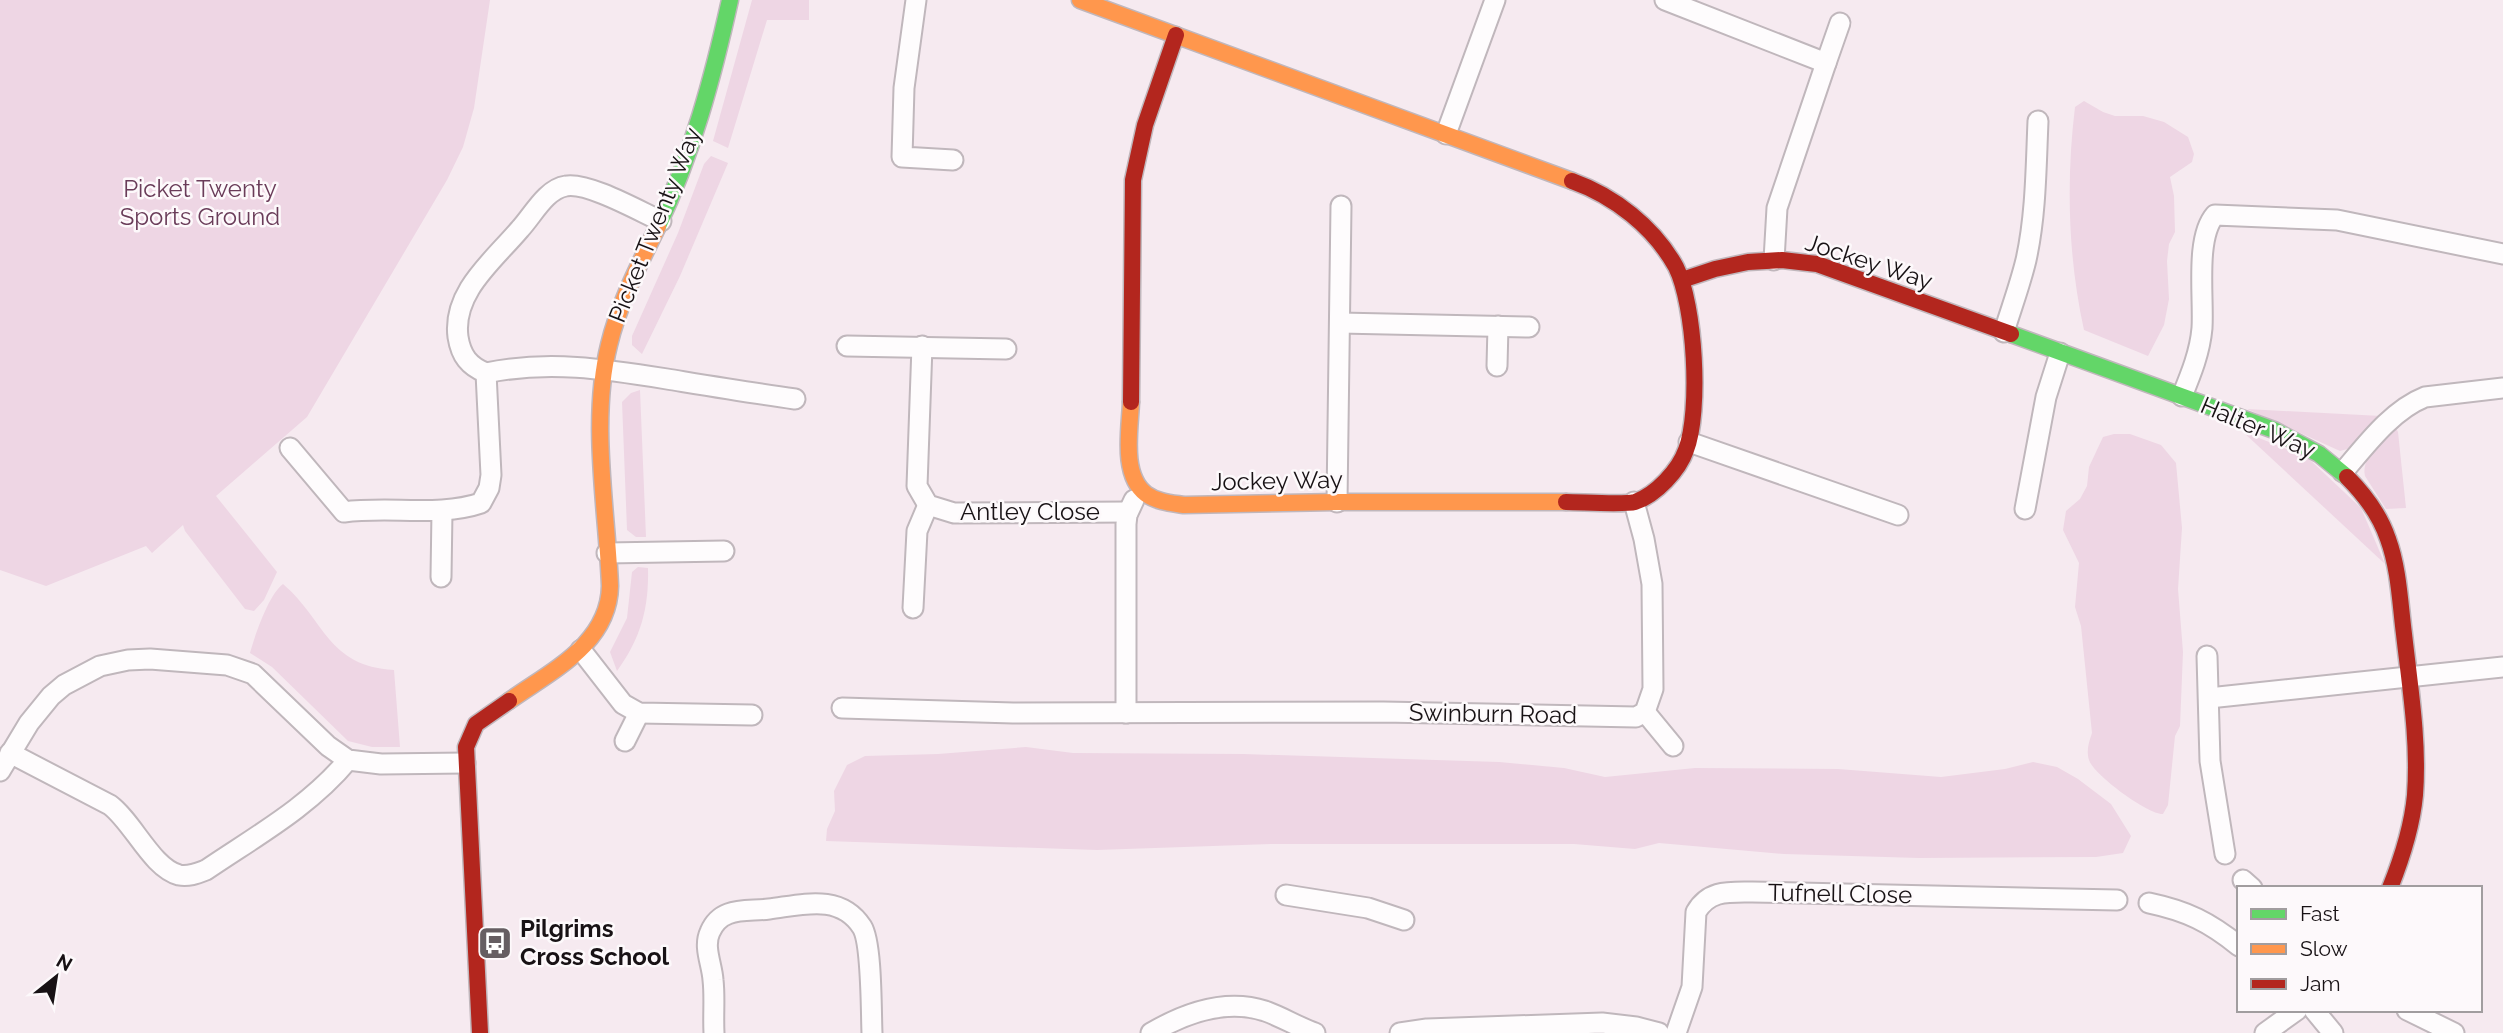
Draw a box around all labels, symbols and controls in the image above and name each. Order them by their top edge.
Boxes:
street label: Picket Twenty Way [602,123,707,327]
park label: Picket Twenty Sports Ground [120,174,280,231]
street label: Jockey Way [1802,227,1936,296]
street label: Halter Way [2196,390,2320,465]
street label: Jockey Way [1211,465,1343,496]
street label: Antley Close [960,497,1100,526]
street label: Swinburn Road [1409,698,1577,729]
street label: Tufnell Close [1768,878,1912,909]
legend [2237,886,2482,1012]
text: Fast [2300,901,2340,926]
place label: Pilgrims Cross School [520,914,669,971]
bus stop icon: Pilgrims Cross School [476,924,514,962]
text: Slow [2300,936,2348,961]
north arrow [21,942,91,1012]
text: N [53,949,76,975]
text: Jam [2300,971,2341,996]

